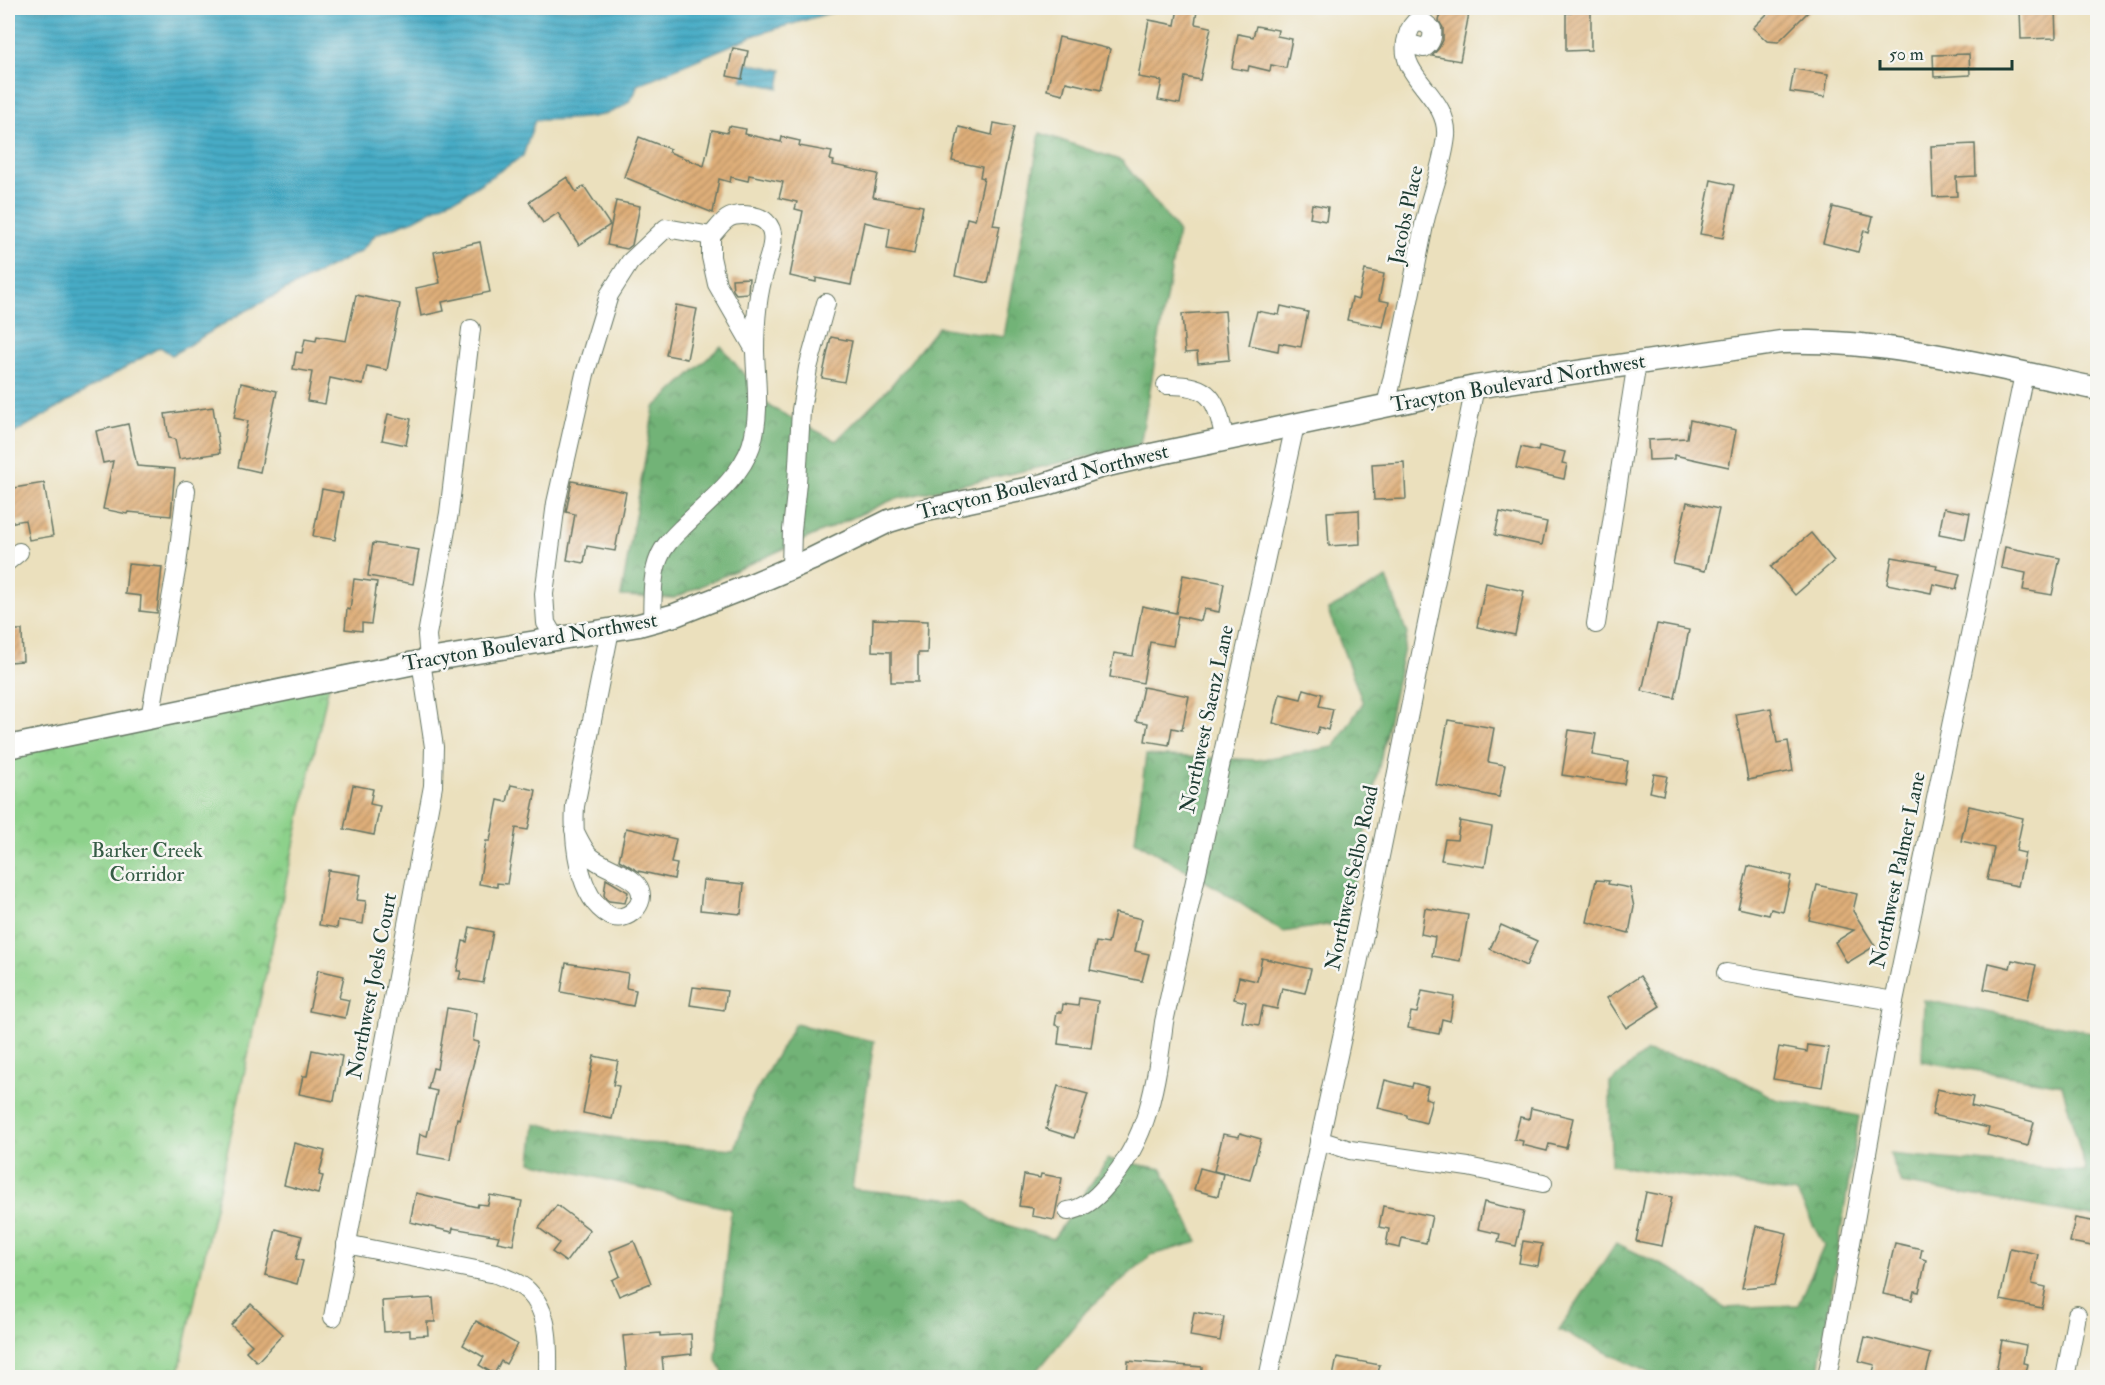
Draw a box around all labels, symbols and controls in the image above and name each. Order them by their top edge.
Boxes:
scale bar [1880,33,2012,71]
text: 50 m [1889,43,1924,66]
street label: Jacobs Place [1382,163,1430,268]
street label: Tracyton Boulevard Northwest [1389,347,1647,419]
street label: Tracyton Boulevard Northwest [915,438,1172,526]
street label: Tracyton Boulevard Northwest [401,606,659,678]
street label: Northwest Saenz Lane [1174,622,1240,816]
street label: Northwest Palmer Lane [1864,769,1932,971]
street label: Northwest Selbo Road [1319,782,1385,973]
park label: Barker Creek Corridor [91,837,203,888]
street label: Northwest Joels Court [341,891,403,1081]

